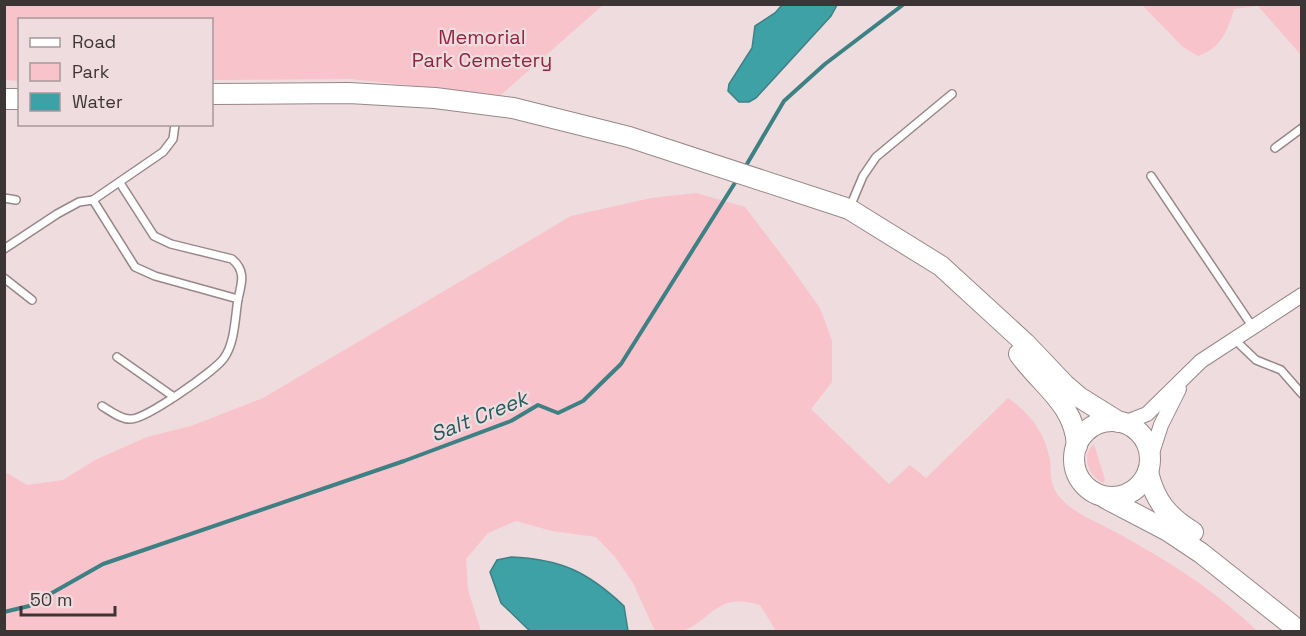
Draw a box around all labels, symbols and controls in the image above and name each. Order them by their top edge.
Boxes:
legend [18,18,213,126]
park label: Memorial Park Cemetery [412,24,552,73]
text: Road [72,30,116,53]
text: Park [72,60,110,83]
text: Water [72,90,123,113]
water label: Salt Creek [426,383,534,448]
scale bar [21,579,116,617]
text: 50 m [30,588,72,611]

